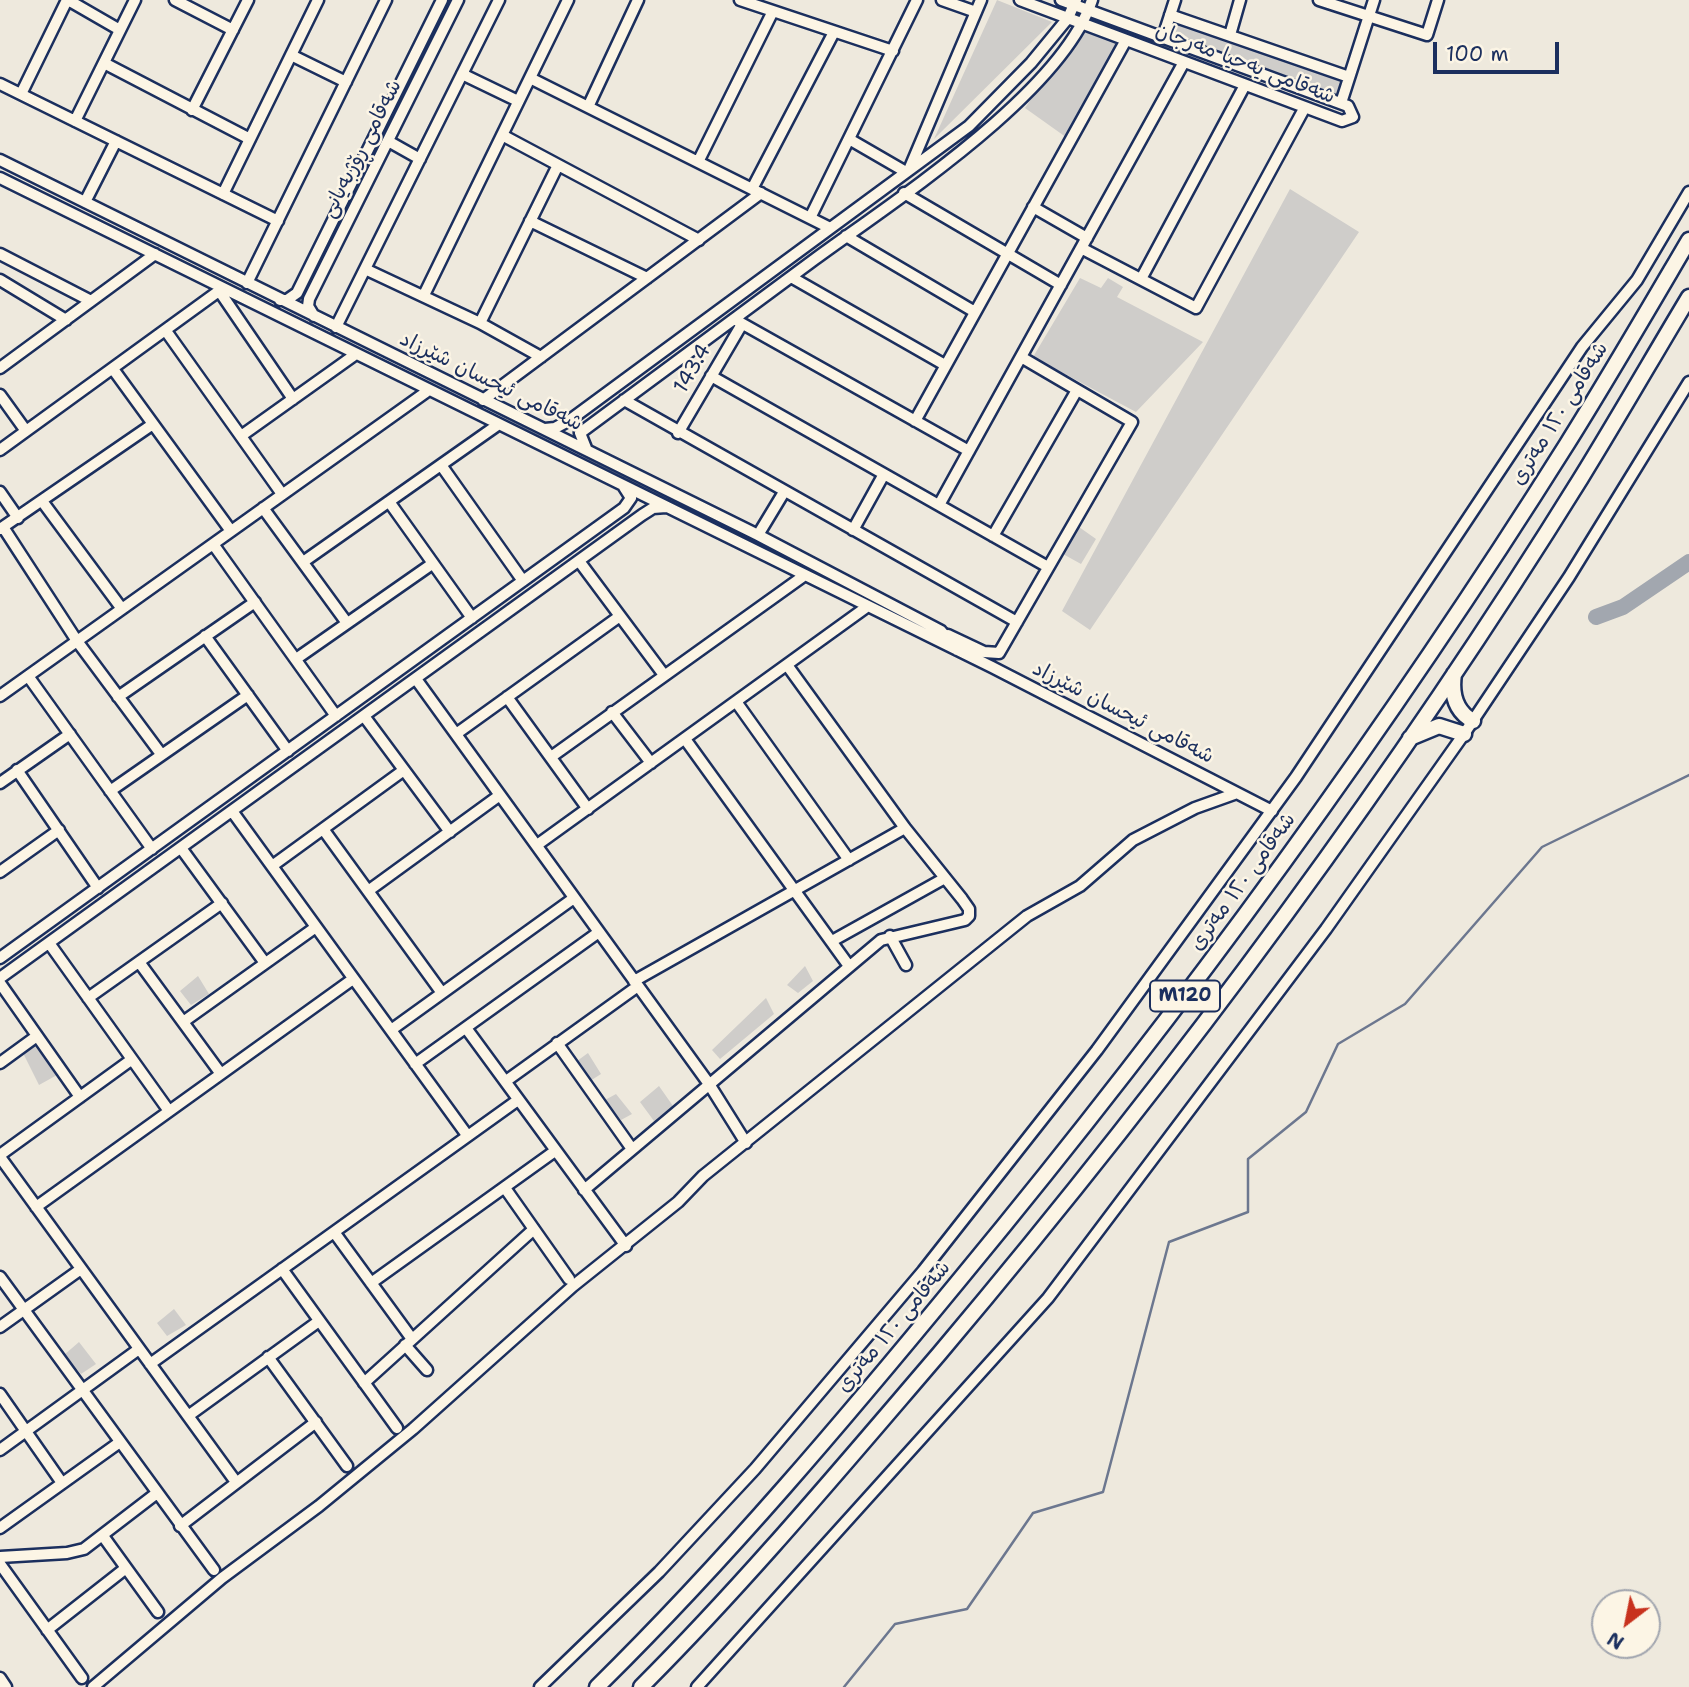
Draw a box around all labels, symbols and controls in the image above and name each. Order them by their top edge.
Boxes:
street label: شەقامی یەحیا مەرجان [1152,18,1338,110]
scale bar [1437,28,1563,72]
text: 100 m [1446,40,1509,68]
street label: شەقامی ڕۆژبەیانی [316,76,408,222]
street label: شەقامی ئیحسان شێرزاد [395,327,587,437]
street label: شەقامی ١٢٠ مەتری [1506,338,1614,490]
street label: 143.4 [669,340,717,398]
street label: شەقامی ئیحسان شێرزاد [1028,656,1218,770]
street label: شەقامی ١٢٠ مەتری [1185,808,1301,956]
road number: M120 [1150,980,1220,1012]
street label: شەقامی ١٢٠ مەتری [832,1256,956,1398]
north arrow [1591,1589,1661,1659]
text: N [1603,1626,1629,1655]

